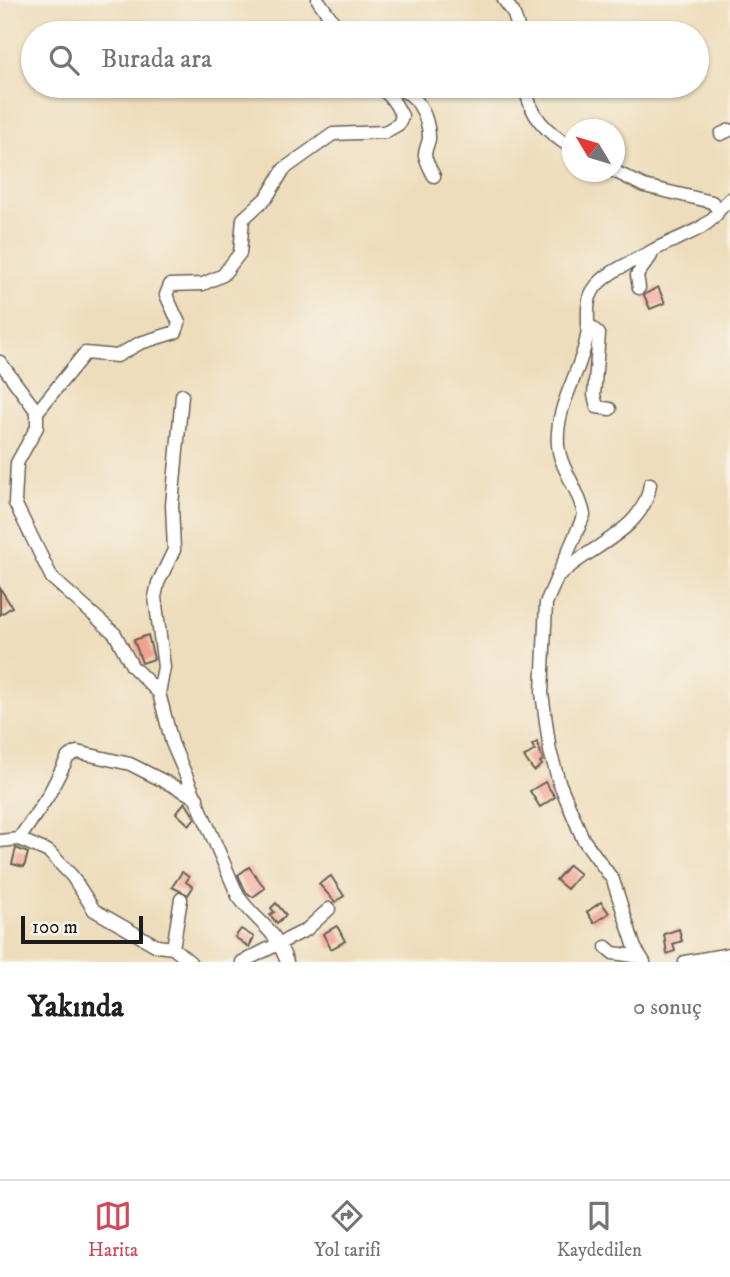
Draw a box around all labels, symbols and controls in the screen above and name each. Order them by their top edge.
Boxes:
search box [21,21,709,98]
icon: search [45,41,83,79]
text: Burada ara [101,43,212,76]
north arrow [562,119,625,182]
scale bar [21,913,144,945]
text: 100 m [32,916,78,939]
text: Yakında [28,989,124,1026]
text: 0 sonuç [633,993,702,1022]
tab: Harita [88,1197,138,1262]
tab: Yol tarifi [314,1197,381,1262]
tab: Kaydedilen [557,1197,642,1262]

